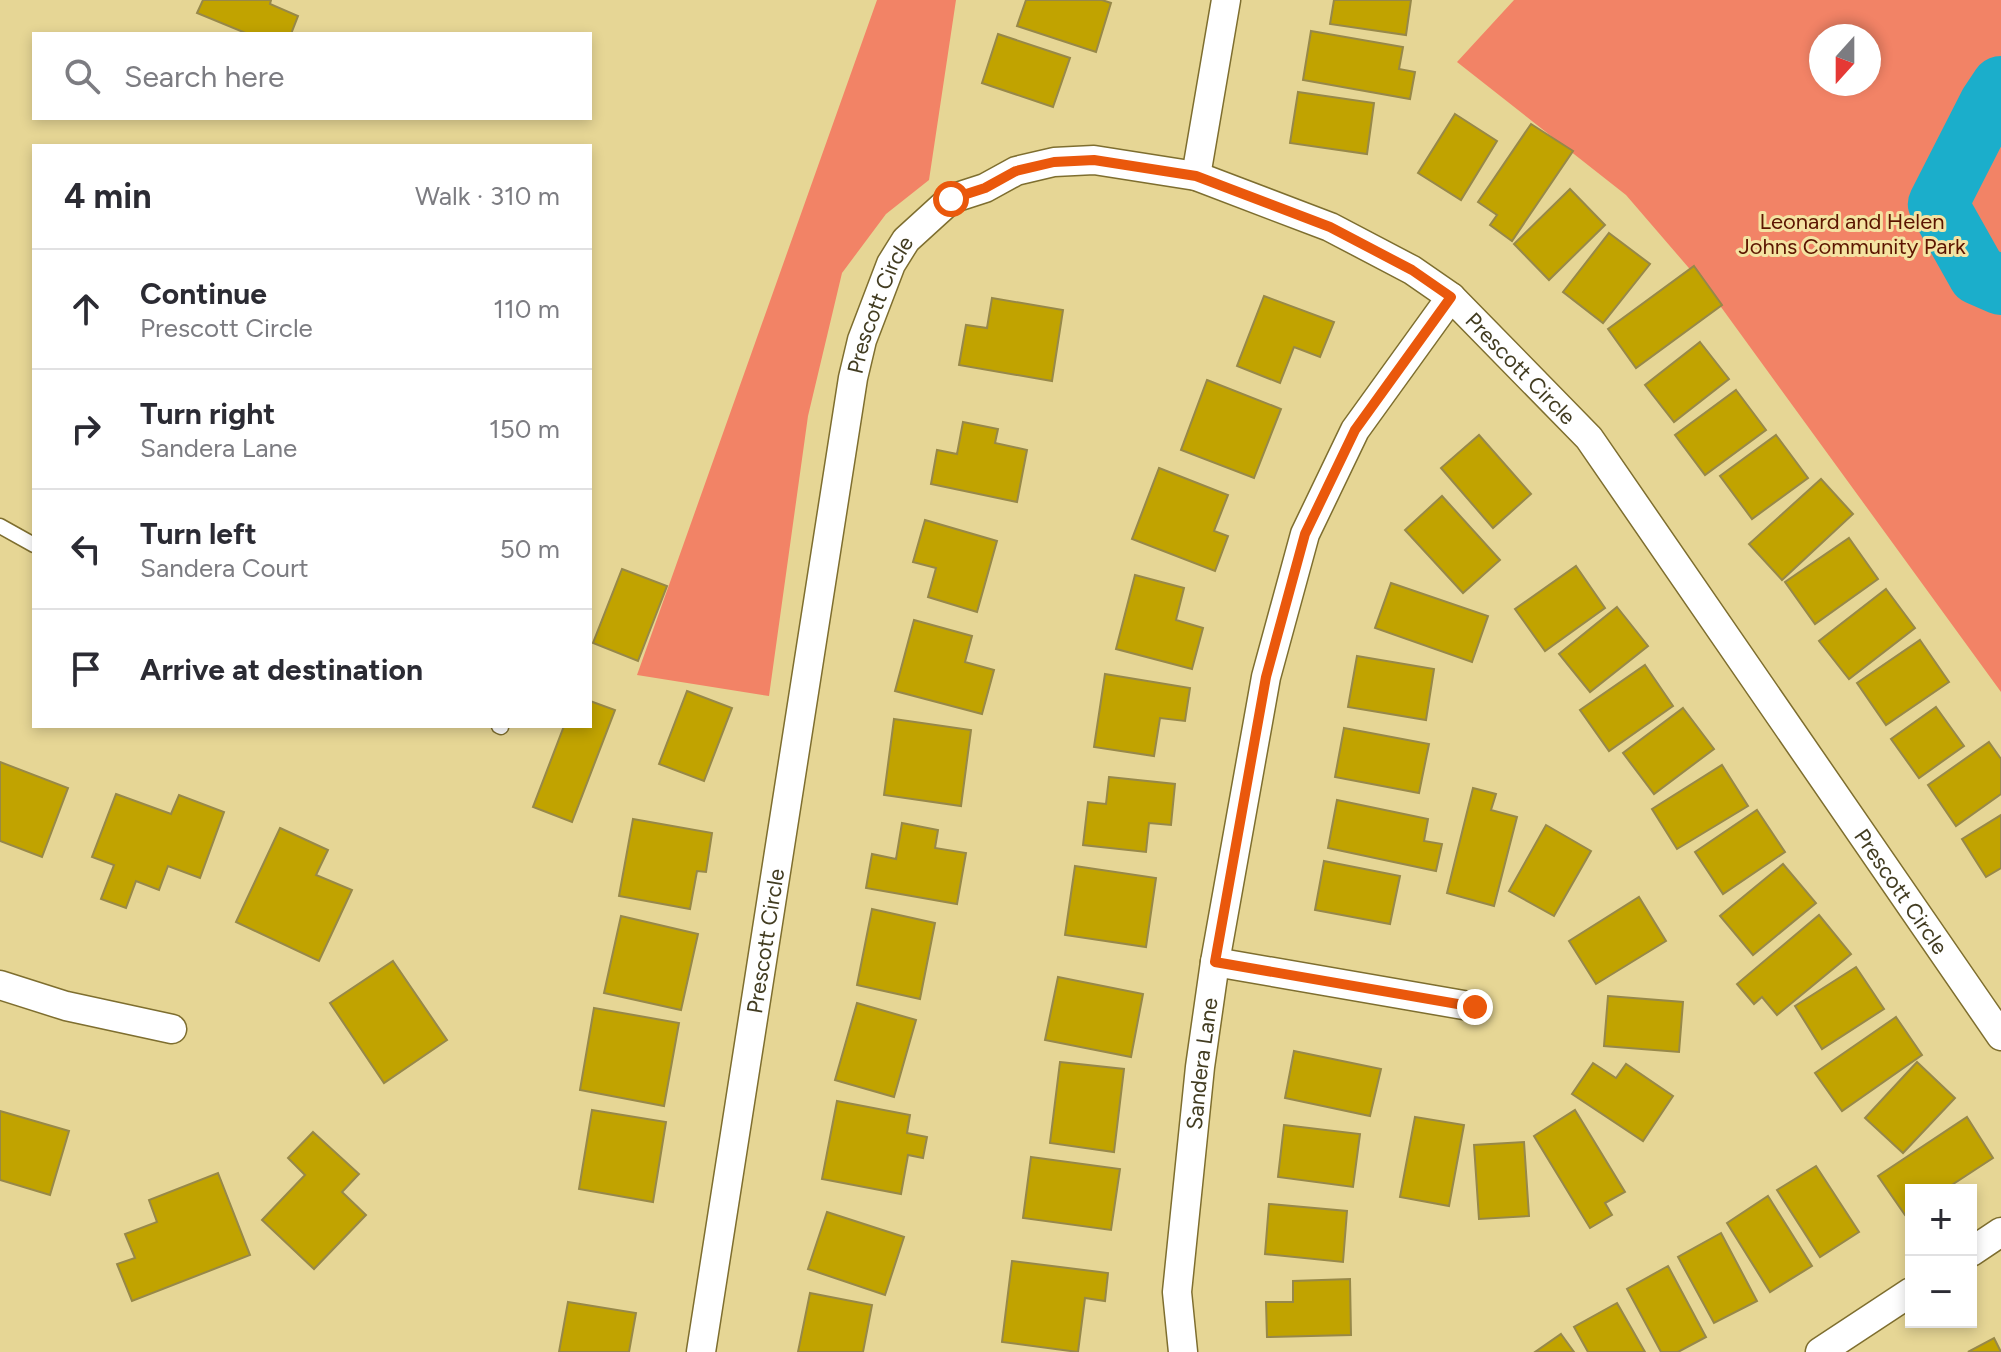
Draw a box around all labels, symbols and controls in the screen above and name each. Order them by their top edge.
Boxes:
north arrow [1809,24,1881,96]
search box [32,32,592,120]
icon: search [60,54,104,98]
text: Search here [124,58,284,95]
text: 4 min [64,176,151,217]
text: Walk · 310 m [415,180,560,212]
route start [933,181,969,217]
park label: Leonard and Helen Johns Community Park [1738,208,1966,260]
street label: Prescott Circle [841,231,919,376]
text: Continue [140,275,267,312]
icon: ahead [64,287,108,331]
text: 110 m [493,293,560,325]
street label: Prescott Circle [1460,307,1582,430]
text: Prescott Circle [140,312,313,344]
text: Turn right [140,395,275,432]
icon: right [64,407,108,451]
text: 150 m [489,413,560,445]
text: Sandera Lane [140,432,297,464]
text: Turn left [140,515,257,552]
icon: left [64,527,108,571]
text: 50 m [500,533,560,565]
text: Sandera Court [140,552,309,584]
icon: arrive [64,647,108,691]
text: Arrive at destination [140,651,423,688]
street label: Prescott Circle [1849,823,1954,959]
street label: Prescott Circle [741,867,790,1015]
route end [1457,989,1493,1025]
street label: Sandera Lane [1180,996,1223,1131]
map controls [1905,1184,1977,1328]
button: + [1905,1184,1977,1256]
button: − [1905,1256,1977,1328]

